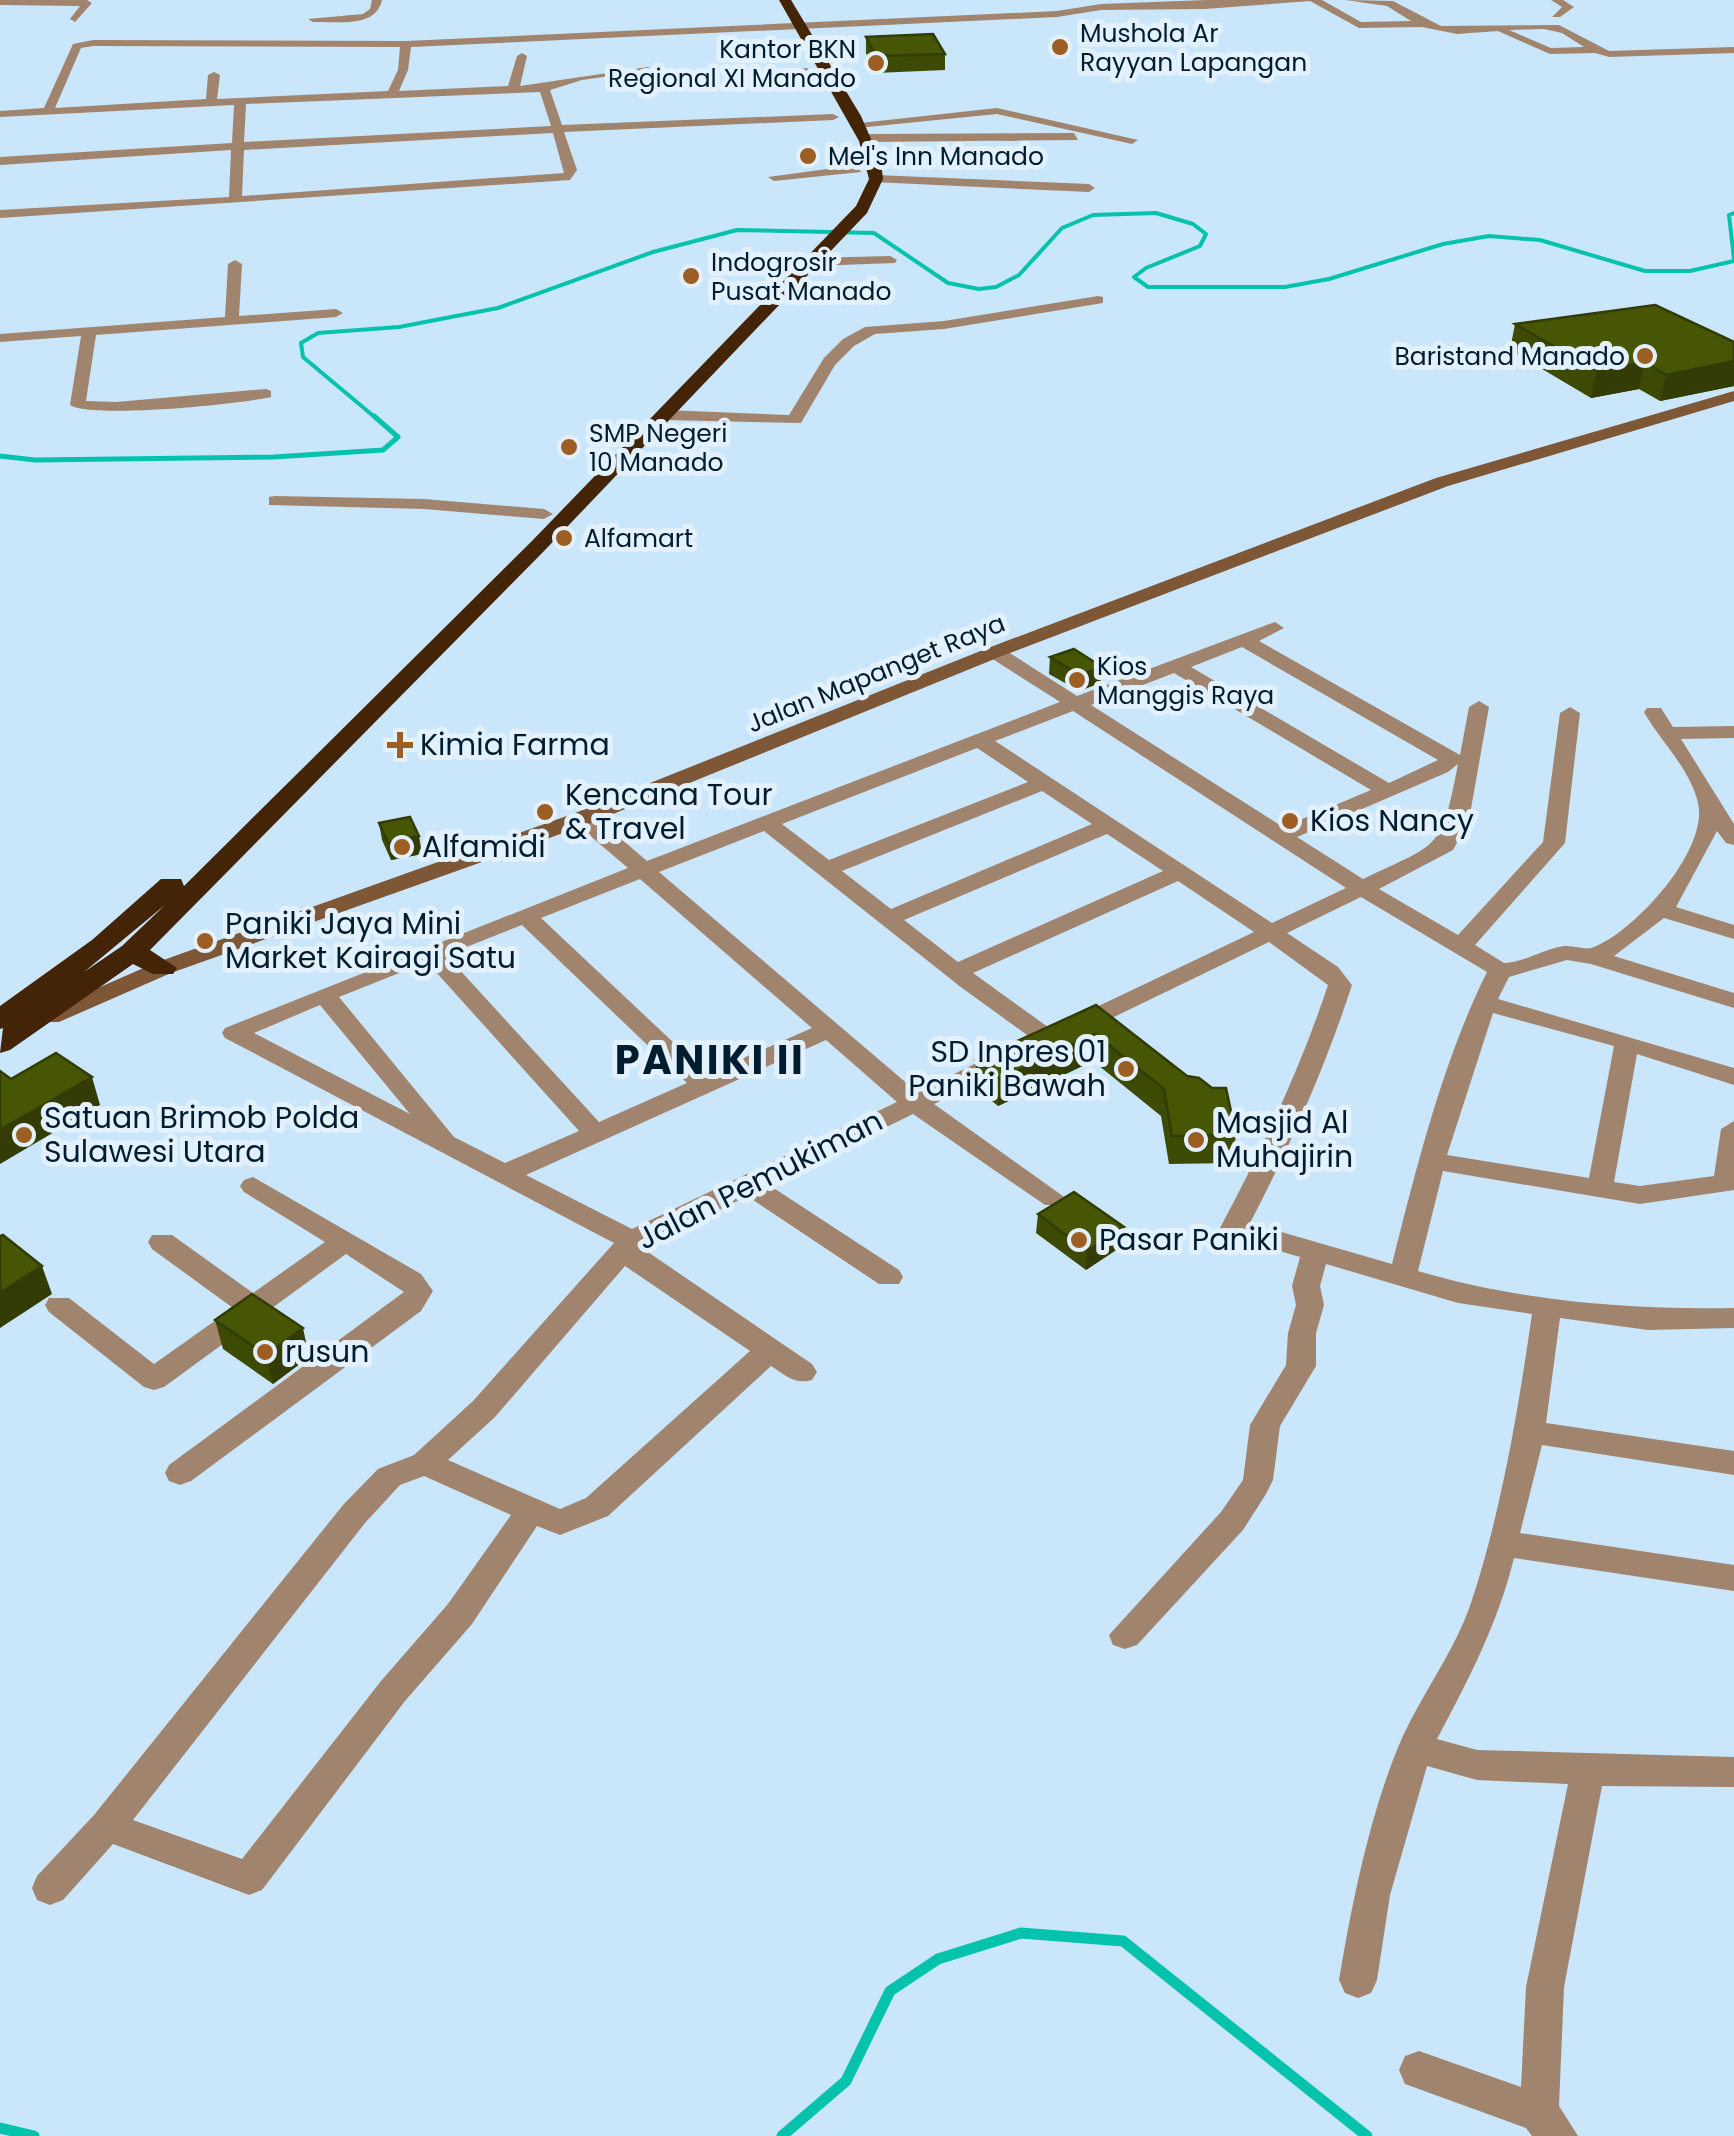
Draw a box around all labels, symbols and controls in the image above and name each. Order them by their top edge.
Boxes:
place label: Mushola Ar Rayyan Lapangan [1080,16,1307,80]
place label: Kantor BKN Regional XI Manado [608,32,856,96]
marker: Mushola Ar Rayyan Lapangan [1049,36,1071,58]
marker: Kantor BKN Regional XI Manado [865,52,887,74]
place label: Mel's Inn Manado [828,139,1044,174]
marker: Mel's Inn Manado [797,145,819,167]
place label: Indogrosir Pusat Manado [711,245,891,309]
marker: Indogrosir Pusat Manado [680,265,702,287]
place label: Baristand Manado [1394,339,1625,374]
marker: Baristand Manado [1634,345,1656,367]
place label: SMP Negeri 10 Manado [589,416,727,480]
marker: SMP Negeri 10 Manado [558,436,580,458]
place label: Alfamart [584,521,693,556]
marker: Alfamart [553,527,575,549]
street label: Jalan Mapanget Raya [742,606,1010,741]
place label: Kios Manggis Raya [1097,649,1274,713]
marker: Kios Manggis Raya [1066,669,1088,691]
place label: Kimia Farma [420,723,610,766]
marker: Kimia Farma [389,734,411,756]
place label: Kencana Tour & Travel [565,773,773,850]
place label: Kios Nancy [1310,799,1474,842]
marker: Kencana Tour & Travel [534,801,556,823]
marker: Kios Nancy [1279,810,1301,832]
place label: Alfamidi [422,825,546,868]
marker: Alfamidi [391,836,413,858]
place label: Paniki Jaya Mini Market Kairagi Satu [225,902,516,979]
marker: Paniki Jaya Mini Market Kairagi Satu [194,930,216,952]
place label: SD Inpres 01 Paniki Bawah [908,1030,1106,1107]
district label: PANIKI II [615,1032,805,1088]
marker: SD Inpres 01 Paniki Bawah [1115,1058,1137,1080]
place label: Satuan Brimob Polda Sulawesi Utara [44,1096,359,1173]
street label: Jalan Pemukiman [630,1099,890,1260]
place label: Masjid Al Muhajirin [1216,1101,1353,1178]
marker: Satuan Brimob Polda Sulawesi Utara [13,1124,35,1146]
marker: Masjid Al Muhajirin [1185,1129,1207,1151]
place label: Pasar Paniki [1099,1218,1279,1261]
marker: Pasar Paniki [1068,1229,1090,1251]
place label: rusun [285,1330,369,1373]
marker: rusun [254,1341,276,1363]

